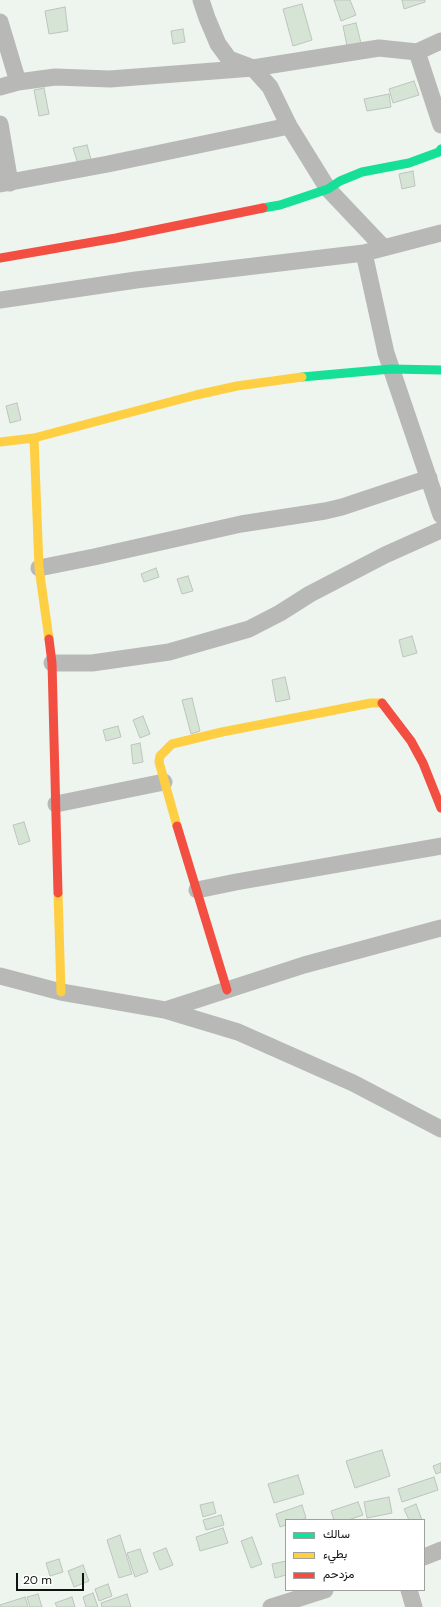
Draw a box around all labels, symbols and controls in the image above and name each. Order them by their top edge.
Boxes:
legend [285,1519,425,1591]
text: سالك [323,1526,350,1542]
text: بطيء [323,1546,347,1562]
scale bar [18,1565,86,1591]
text: مزدحم [323,1566,354,1582]
text: 20 m [23,1572,52,1588]

